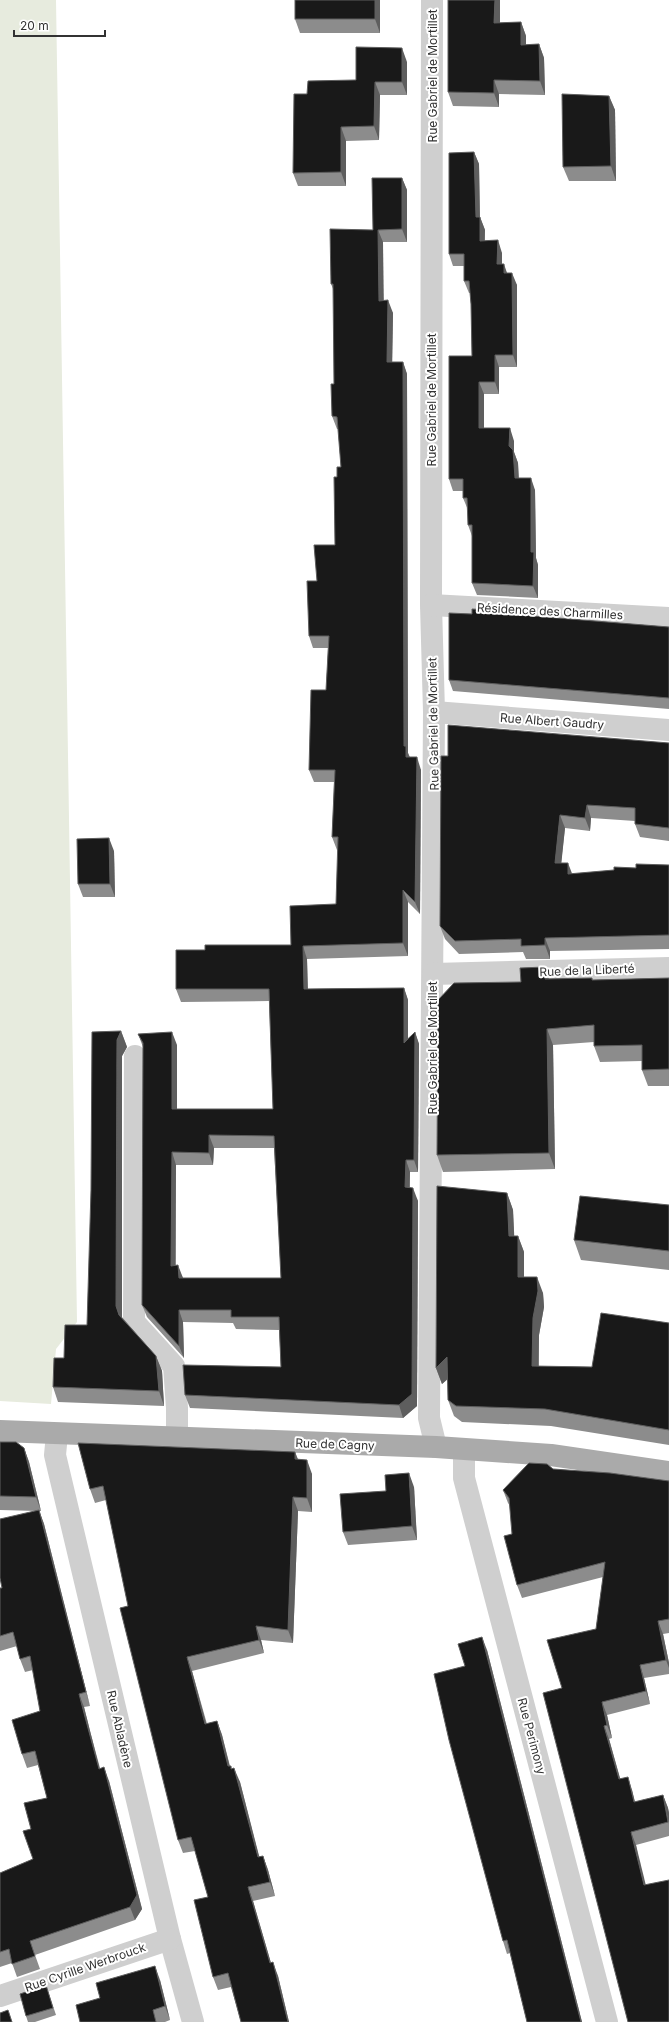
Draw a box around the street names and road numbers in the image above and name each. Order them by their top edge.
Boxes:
street label: Rue Gabriel de Mortillet [425,9,440,143]
street label: Rue Gabriel de Mortillet [424,333,439,467]
street label: Résidence des Charmilles [477,600,623,622]
street label: Rue Gabriel de Mortillet [424,657,442,791]
street label: Rue Albert Gaudry [499,710,605,732]
street label: Rue de la Liberté [539,961,635,979]
street label: Rue Gabriel de Mortillet [425,981,440,1115]
street label: Rue de Cagny [295,1435,375,1453]
street label: Rue Abladène [104,1689,136,1769]
street label: Rue Perimony [515,1696,550,1776]
street label: Rue Cyrille Werbrouck [23,1939,148,1995]

